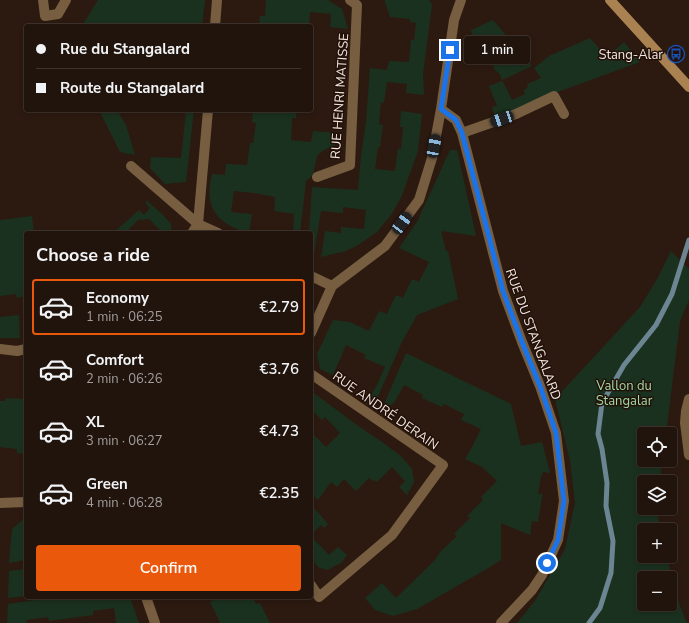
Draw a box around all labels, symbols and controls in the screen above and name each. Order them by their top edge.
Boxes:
street label: RUE HENRI MATISSE [327,33,353,159]
callout: 1 min [464,36,530,64]
text: Rue du Stangalard [60,39,190,59]
route end [441,41,459,59]
text: 1 min [480,41,514,59]
bus stop icon: Stang-Alar [666,44,686,64]
place label: Stang-Alar [598,46,663,64]
text: Route du Stangalard [60,78,204,98]
car [489,109,515,129]
car [426,133,442,159]
car [390,210,414,236]
text: Choose a ride [36,243,150,267]
street label: RUE DU STANGALARD [501,266,565,403]
text: Economy [86,288,149,308]
icon: car [38,289,74,325]
text: €2.79 [259,297,299,317]
text: 1 min · 06:25 [86,308,162,326]
text: Comfort [86,350,143,370]
icon: car [38,351,74,387]
text: €3.76 [259,359,299,379]
street label: RUE ANDRÉ DERAIN [329,367,443,454]
text: 2 min · 06:26 [86,370,162,388]
park label: Vallon du Stangalar [595,377,653,410]
text: XL [86,412,105,432]
icon: car [38,413,74,449]
text: €4.73 [259,421,299,441]
map controls [637,427,677,611]
button: locate [637,427,677,467]
text: 3 min · 06:27 [86,432,162,450]
text: Green [86,474,128,494]
icon: car [38,475,74,511]
button: layers [637,475,677,515]
text: €2.35 [259,483,299,503]
text: 4 min · 06:28 [86,494,162,512]
button: + [637,523,677,563]
button: Confirm [36,545,301,591]
route start [538,554,556,572]
button: − [637,571,677,611]

